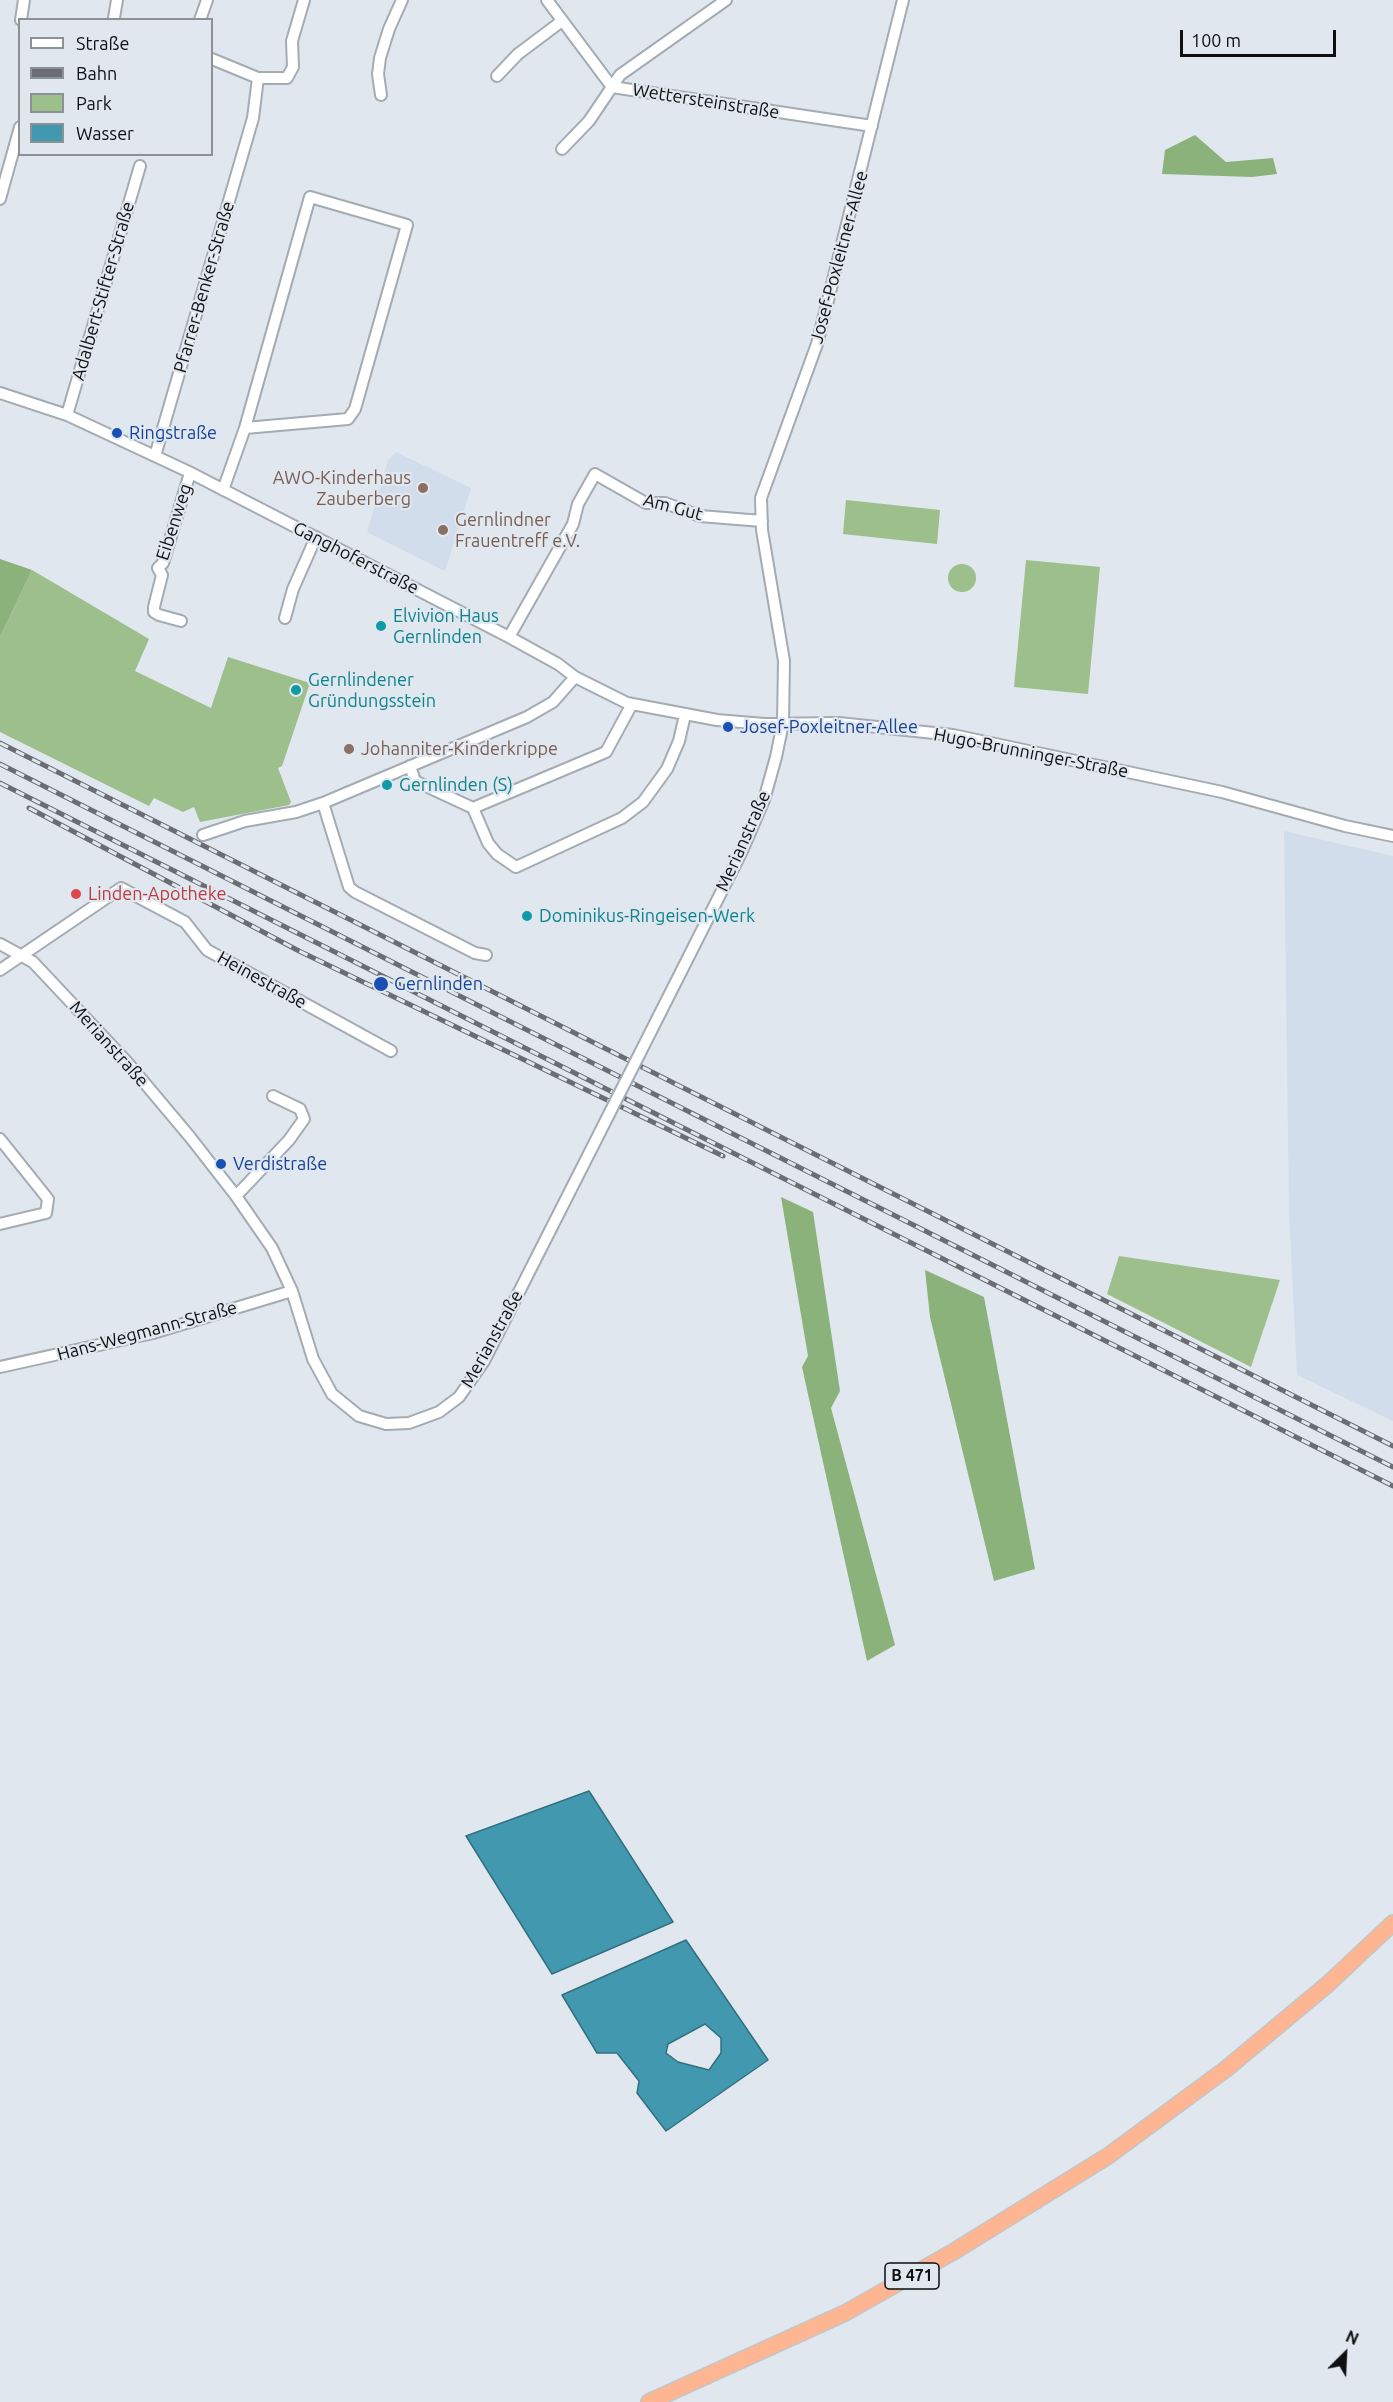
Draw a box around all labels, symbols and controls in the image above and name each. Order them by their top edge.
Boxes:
legend [18,18,213,156]
scale bar [1183,18,1339,56]
text: 100 m [1191,30,1241,50]
text: Straße [76,33,129,53]
text: Bahn [76,63,117,83]
street label: Wettersteinstraße [631,79,781,123]
text: Park [76,93,112,113]
text: Wasser [76,123,134,143]
street label: Josef-Poxleitner-Allee [806,168,872,346]
street label: Adalbert-Stifter-Straße [67,199,139,383]
street label: Pfarrer-Benker-Straße [169,199,239,375]
place label: Ringstraße [129,422,217,444]
marker: Ringstraße [110,426,124,440]
place label: AWO-Kinderhaus Zauberberg [273,467,411,510]
street label: Eibenweg [151,481,197,563]
marker: AWO-Kinderhaus Zauberberg [416,481,430,495]
street label: Am Gut [641,489,705,525]
place label: Gernlindner Frauentreff e.V. [455,509,580,552]
street label: Ganghoferstraße [290,517,422,599]
marker: Gernlindner Frauentreff e.V. [436,523,450,537]
place label: Elvivion Haus Gernlinden [393,605,499,648]
marker: Elvivion Haus Gernlinden [374,619,388,633]
place label: Gernlindener Gründungsstein [308,669,436,712]
marker: Gernlindener Gründungsstein [289,683,303,697]
place label: Josef-Poxleitner-Allee [740,716,918,738]
marker: Josef-Poxleitner-Allee [721,720,735,734]
street label: Hugo-Brunninger-Straße [932,724,1130,782]
place label: Johanniter-Kinderkrippe [361,738,558,760]
marker: Johanniter-Kinderkrippe [342,742,356,756]
place label: Gernlinden (S) [399,774,513,796]
marker: Gernlinden (S) [380,778,394,792]
street label: Merianstraße [711,787,775,895]
place label: Linden-Apotheke [88,883,227,905]
marker: Linden-Apotheke [69,887,83,901]
place label: Dominikus-Ringeisen-Werk [539,905,755,927]
marker: Dominikus-Ringeisen-Werk [520,909,534,923]
street label: Heinestraße [214,947,310,1013]
place label: Gernlinden [394,973,483,995]
marker: Gernlinden [372,975,390,993]
street label: Merianstraße [65,997,153,1091]
place label: Verdistraße [233,1153,327,1175]
marker: Verdistraße [214,1157,228,1171]
street label: Merianstraße [456,1287,528,1391]
street label: Hans-Wegmann-Straße [55,1297,239,1365]
road number: B 471 [885,2263,939,2289]
north arrow [1315,2324,1375,2384]
text: N [1343,2327,1361,2348]

